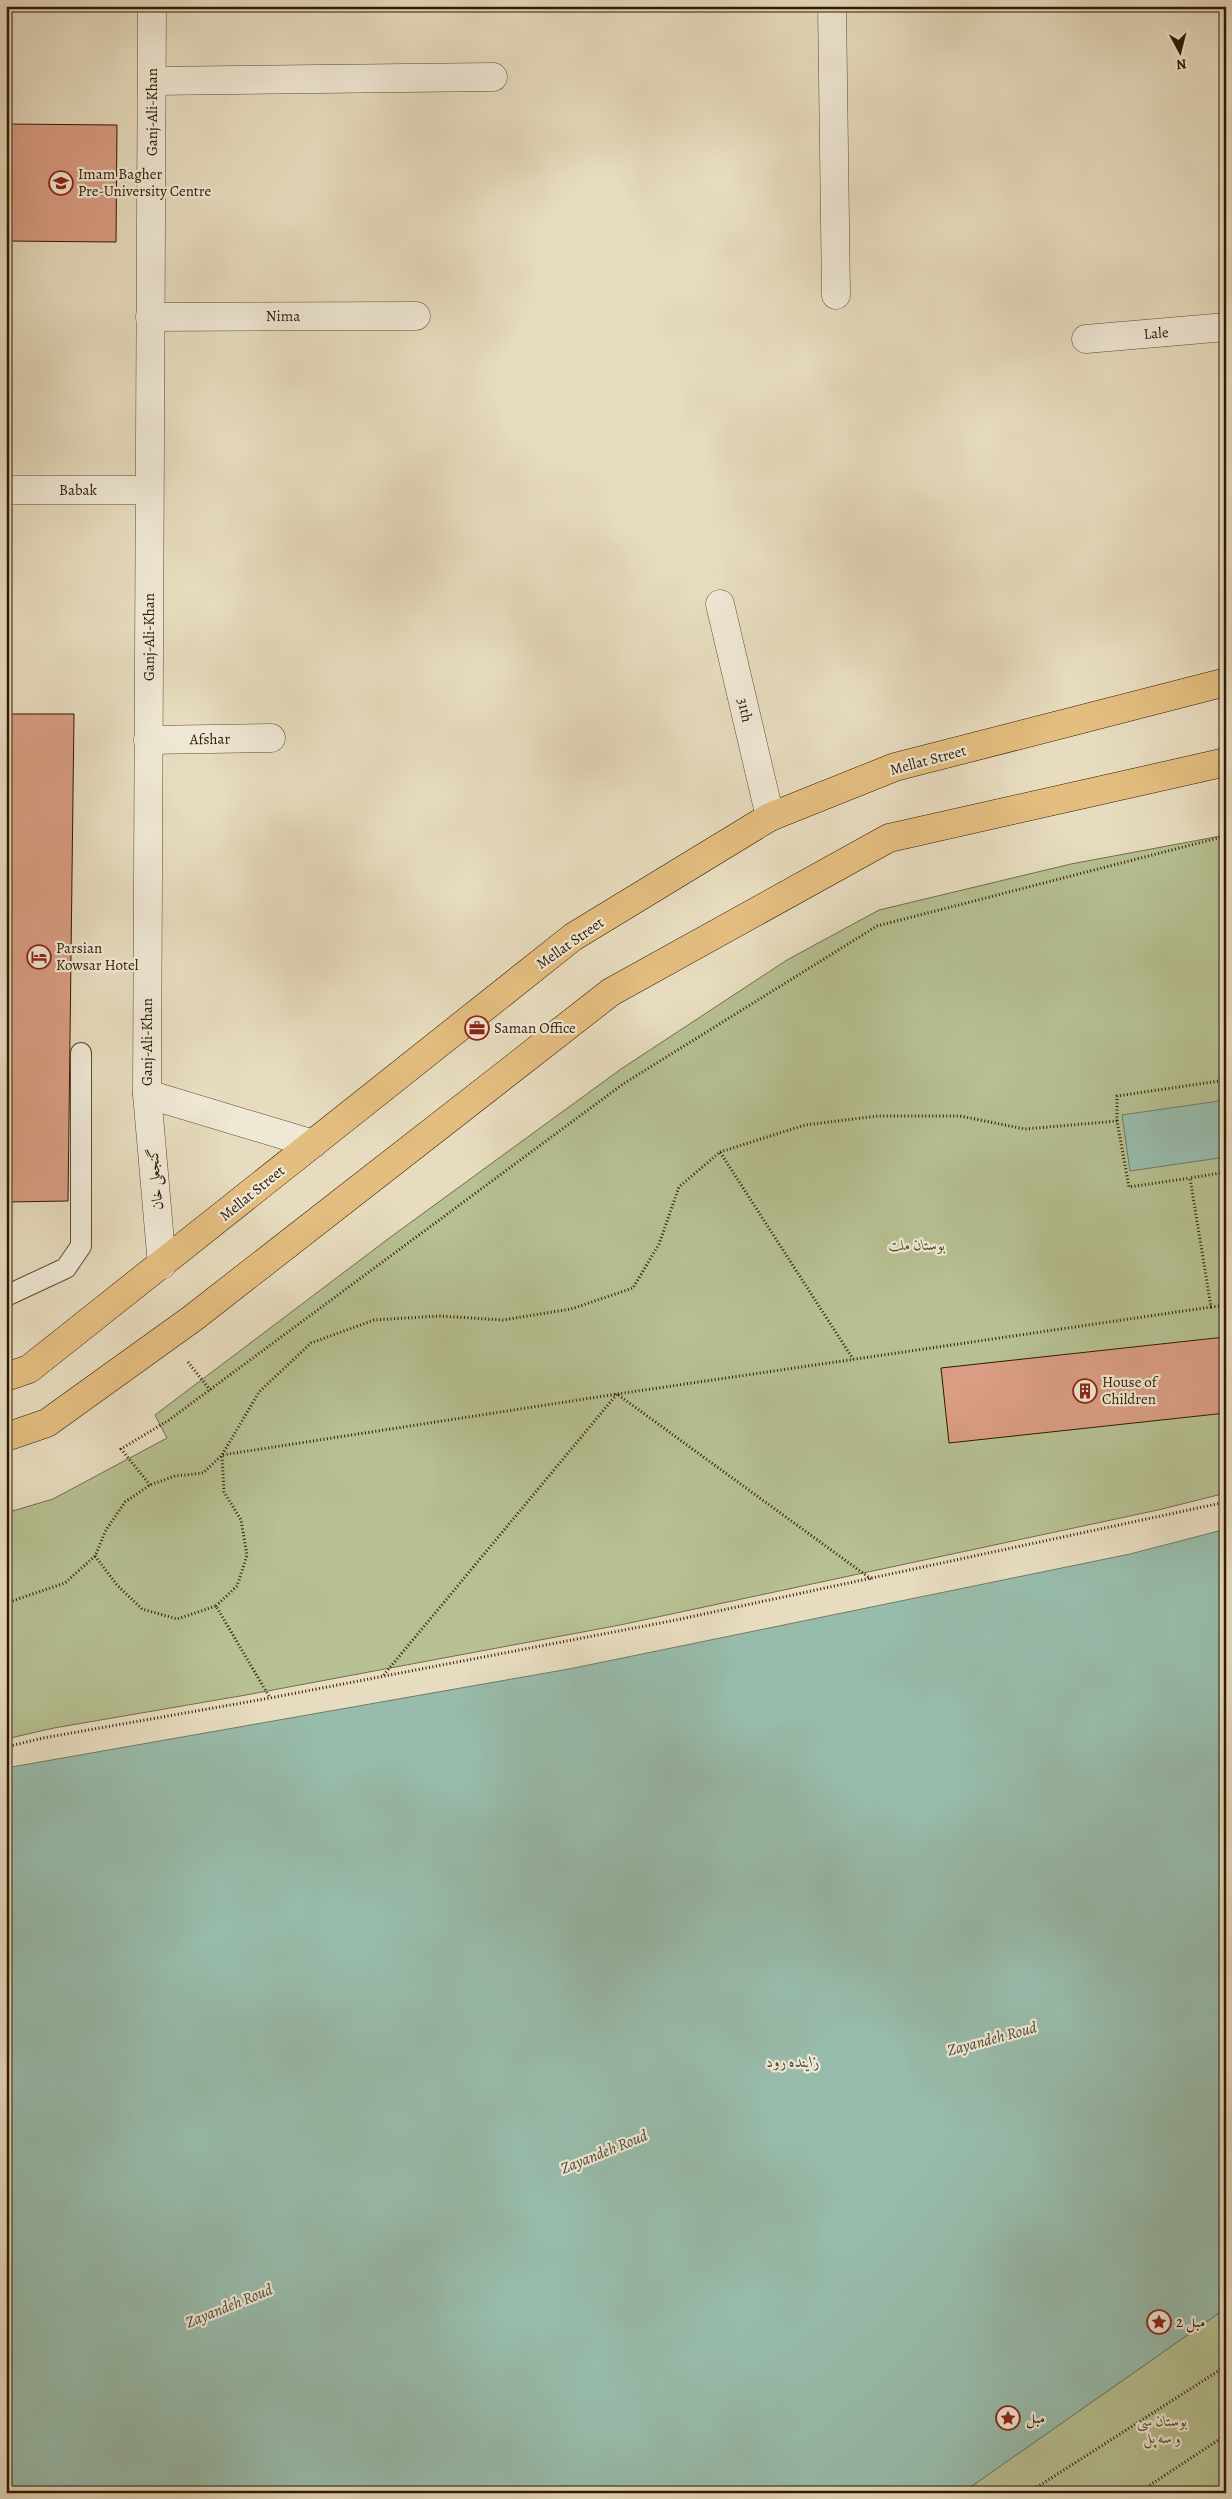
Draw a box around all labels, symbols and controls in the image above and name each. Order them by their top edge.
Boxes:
north arrow [1154,28,1204,78]
text: N [1175,54,1188,74]
street label: Ganj-Ali-Khan [142,68,162,156]
place label: Imam Bagher Pre-University Centre [78,164,211,201]
school or university icon: Imam Bagher Pre-University Centre [48,170,74,196]
street label: Nima [266,306,300,326]
street label: Lale [1143,322,1170,344]
street label: Babak [59,480,98,500]
street label: Ganj-Ali-Khan [139,593,159,681]
street label: 31th [733,696,757,724]
street label: Afshar [189,729,231,749]
street label: Mellat Street [888,740,968,780]
street label: Mellat Street [532,912,608,974]
place label: Parsian Kowsar Hotel [56,938,139,975]
hotel icon: Parsian Kowsar Hotel [26,944,52,970]
street label: Ganj-Ali-Khan [137,998,157,1086]
office icon: Saman Office [464,1015,490,1041]
place label: Saman Office [494,1018,576,1038]
street label: گنجعلی خان [142,1147,169,1211]
street label: Mellat Street [215,1161,289,1225]
park label: بوستان ملت [889,1235,946,1255]
place label: House of Children [1102,1372,1159,1409]
building icon: House of Children [1072,1378,1098,1404]
water label: Zayandeh Roud [945,2016,1040,2062]
water label: زاینده رود [766,2051,820,2073]
water label: Zayandeh Roud [557,2124,651,2179]
water label: Zayandeh Roud [182,2278,276,2333]
place icon: مبل 2 [1146,2309,1172,2335]
place label: مبل 2 [1176,2312,1205,2333]
place icon: مبل [995,2405,1021,2431]
place label: مبل [1026,2408,1045,2429]
park label: بوستان سی و سه پل [1137,2411,1188,2449]

